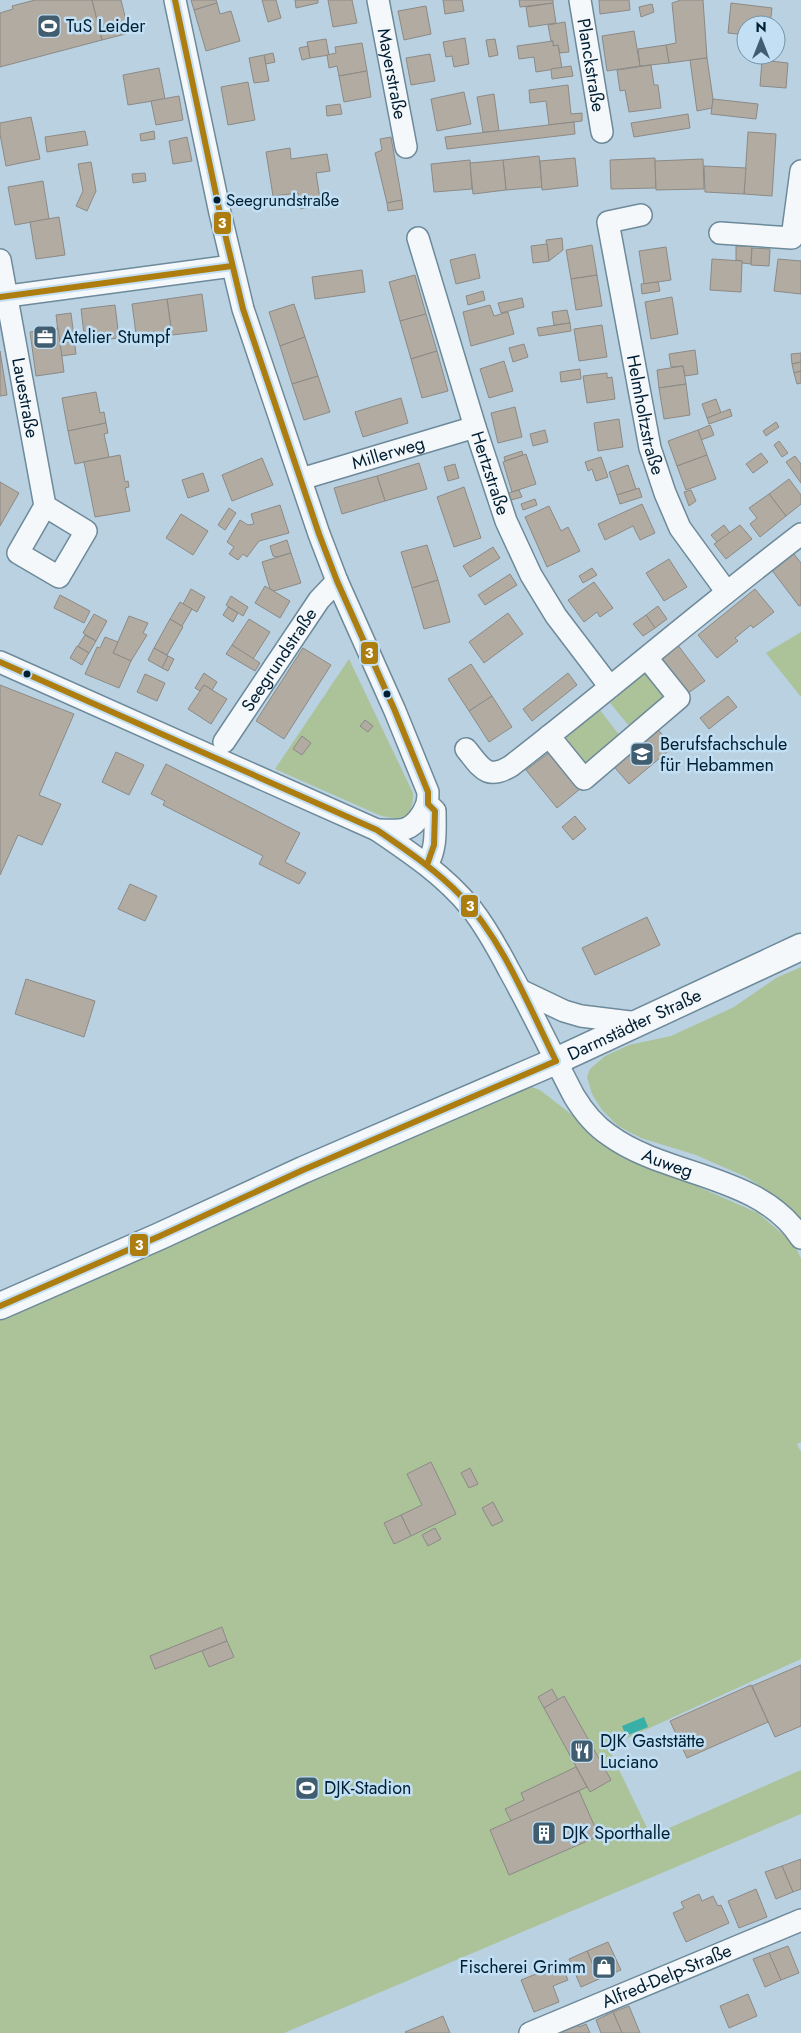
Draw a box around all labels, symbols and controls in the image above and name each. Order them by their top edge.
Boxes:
sports icon: TuS Leider [36,13,62,39]
place label: TuS Leider [66,13,146,39]
north arrow [736,15,786,65]
street label: Planckstraße [570,16,611,114]
text: N [755,17,767,37]
street label: Mayerstraße [371,26,413,121]
place label: Seegrundstraße [226,188,339,212]
marker: Seegrundstraße [212,195,222,205]
line badge: 3 [213,211,232,235]
text: 3 [218,213,227,233]
office icon: Atelier Stumpf [32,324,58,350]
place label: Atelier Stumpf [62,324,171,350]
street label: Helmholtzstraße [620,352,671,478]
street label: Lauestraße [5,355,45,440]
street label: Hertzstraße [464,428,516,518]
street label: Millerweg [348,430,428,476]
street label: Seegrundstraße [235,603,323,717]
line badge: 3 [360,641,379,665]
text: 3 [365,643,374,663]
unlabelled marker [22,669,32,679]
unlabelled marker [382,689,392,699]
place label: Berufsfachschule für Hebammen [660,731,787,778]
school or university icon: Berufsfachschule für Hebammen [629,741,655,767]
line badge: 3 [460,894,479,918]
text: 3 [466,896,475,916]
street label: Darmstädter Straße [563,982,706,1067]
street label: Auweg [638,1142,696,1184]
line badge: 3 [129,1233,149,1257]
text: 3 [135,1235,144,1255]
place label: DJK Gaststätte Luciano [600,1728,705,1775]
restaurant icon: DJK Gaststätte Luciano [569,1738,595,1764]
sports icon: DJK-Stadion [294,1775,320,1801]
place label: DJK-Stadion [324,1775,412,1801]
building icon: DJK Sporthalle [531,1820,557,1846]
place label: DJK Sporthalle [562,1820,670,1846]
street label: Alfred-Delp-Straße [598,1937,736,2015]
place label: Fischerei Grimm [460,1954,586,1980]
shop icon: Fischerei Grimm [591,1954,617,1980]

